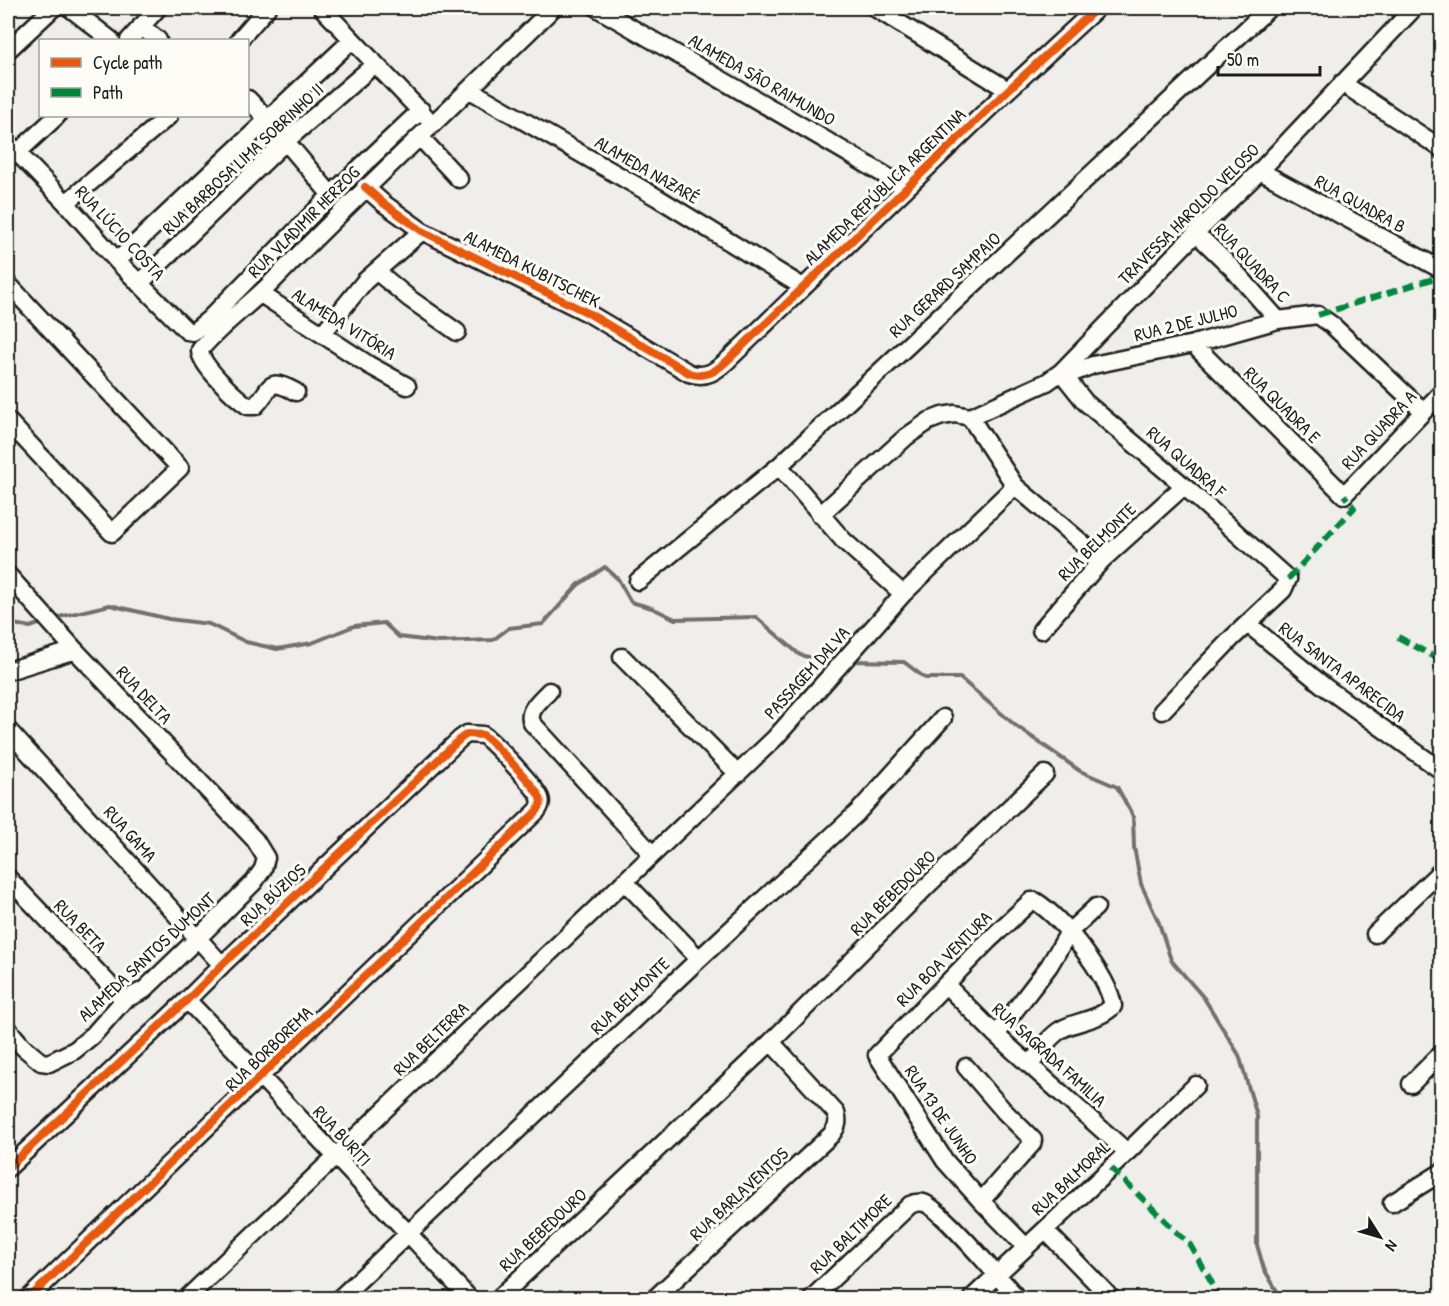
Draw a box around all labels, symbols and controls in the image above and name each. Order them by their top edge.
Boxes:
street label: ALAMEDA SÃO RAIMUNDO [684,27,840,132]
legend [39,39,249,117]
scale bar [1218,39,1320,77]
text: 50 m [1227,47,1259,72]
text: Cycle path [93,50,163,75]
street label: RUA BARBOSA LIMA SOBRINHO II [156,77,329,240]
text: Path [93,80,123,105]
street label: ALAMEDA REPÚBLICA ARGENTINA [798,102,971,271]
street label: ALAMEDA NAZARÉ [590,130,704,210]
street label: TRAVESSA HAROLDO VELOSO [1112,137,1265,290]
street label: RUA VLADIMIR HERZOG [242,160,365,283]
street label: RUA QUADRA B [1310,168,1410,239]
street label: RUA LÚCIO COSTA [70,180,171,286]
street label: RUA QUADRA C [1209,217,1296,308]
street label: ALAMEDA KUBITSCHEK [460,223,605,314]
street label: RUA GERARD SAMPAIO [883,226,1006,343]
street label: ALAMEDA VITÓRIA [287,282,401,366]
street label: RUA 2 DE JULHO [1131,298,1240,347]
street label: RUA QUADRA E [1238,361,1326,449]
street label: RUA QUADRA A [1335,384,1422,475]
street label: RUA QUADRA F [1141,420,1232,504]
street label: RUA BELMONTE [1052,497,1141,586]
street label: RUA SANTA APARECIDA [1274,616,1411,728]
street label: PASSAGEM DALVA [758,621,855,725]
street label: RUA DELTA [111,660,178,729]
street label: RUA GAMA [98,800,163,867]
street label: RUA BEBEDOURO [844,844,941,941]
street label: RUA BÚZIOS [234,858,311,932]
street label: ALAMEDA SANTOS DUMONT [73,886,221,1027]
street label: RUA BETA [49,893,112,958]
street label: RUA BOA VENTURA [890,905,997,1012]
street label: RUA BELMONTE [584,951,675,1040]
street label: RUA BELTERRA [387,996,474,1081]
street label: RUA SAGRADA FAMILIA [987,997,1112,1113]
street label: RUA BORBOREMA [219,1000,318,1097]
street label: RUA 13 DE JUNHO [899,1060,984,1169]
street label: RUA BURITI [308,1100,377,1172]
street label: RUA BALMORAL [1026,1134,1116,1221]
street label: RUA BARLAVENTOS [684,1141,794,1246]
street label: RUA BEBEDOURO [493,1182,592,1277]
street label: RUA BALTIMORE [804,1188,897,1279]
north arrow [1350,1207,1410,1267]
text: N [1380,1236,1403,1256]

